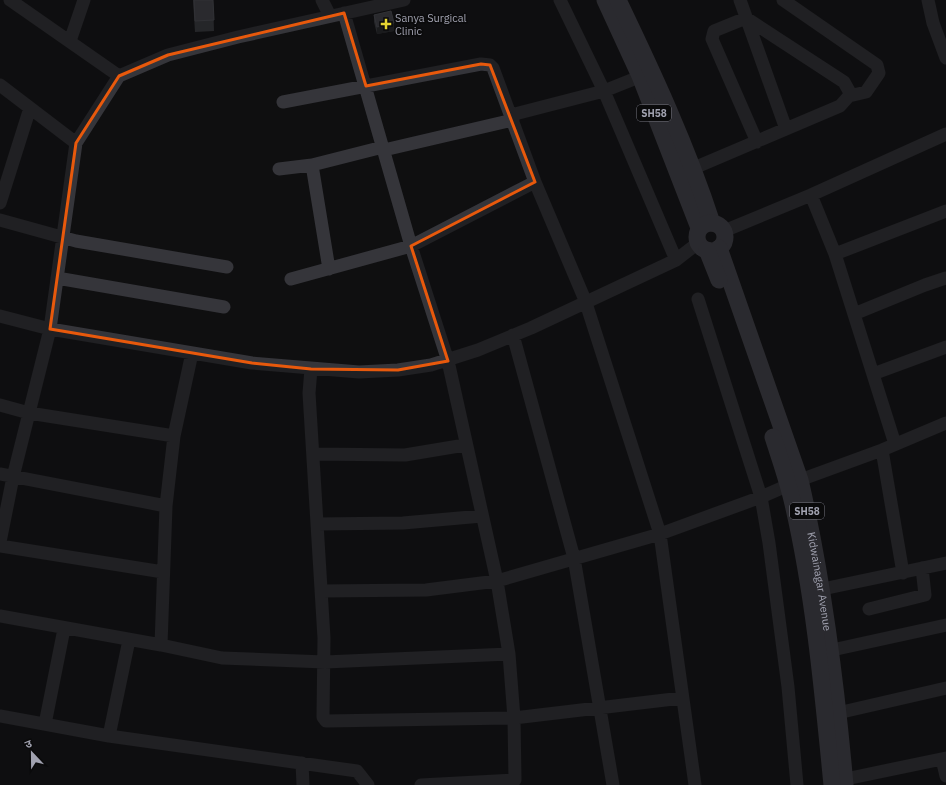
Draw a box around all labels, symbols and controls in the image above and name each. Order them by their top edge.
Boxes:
place label: Sanya Surgical Clinic [395,11,467,38]
marker: Sanya Surgical Clinic [380,18,392,30]
road number: SH58 [637,105,671,121]
road number: SH58 [790,503,824,519]
street label: Kidwainagar Avenue [804,531,835,632]
north arrow [12,733,52,773]
text: उ [23,736,34,751]

